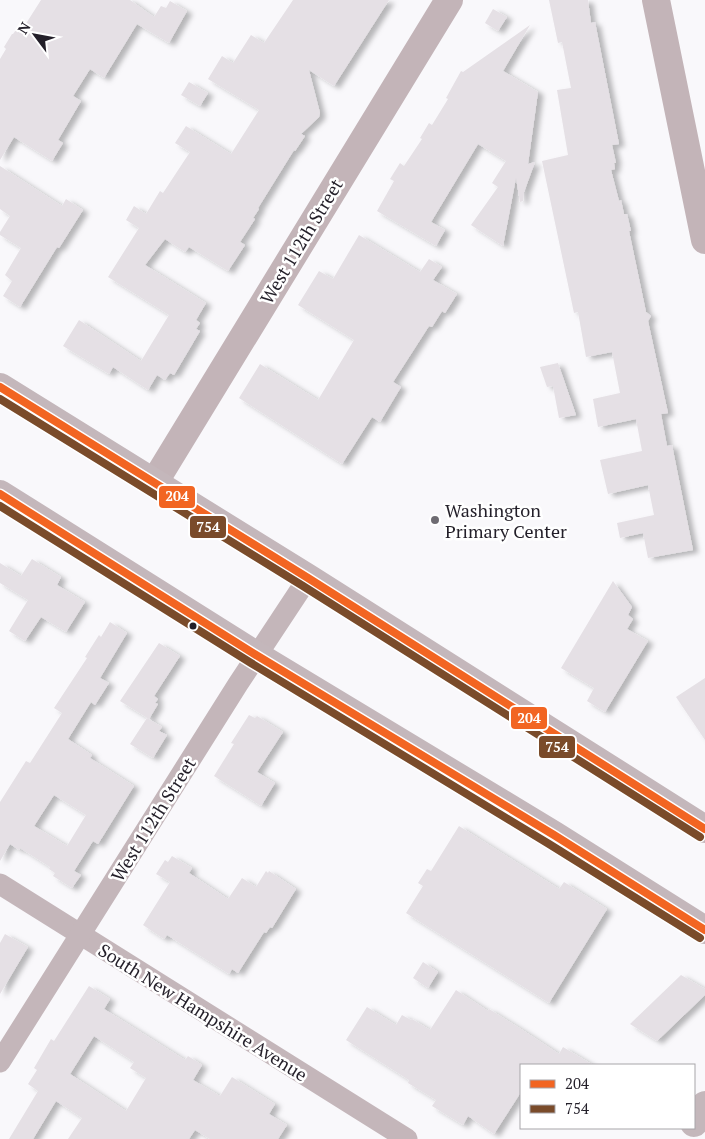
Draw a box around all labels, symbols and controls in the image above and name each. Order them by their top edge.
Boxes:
north arrow [10,10,60,60]
text: N [13,18,35,37]
street label: West 112th Street [254,174,348,308]
line badge: 204 [158,485,196,509]
text: 204 [165,486,189,505]
place label: Washington Primary Center [445,498,567,543]
marker: Washington Primary Center [429,514,441,526]
line badge: 754 [189,515,227,539]
text: 754 [196,517,220,536]
unlabelled marker [188,621,198,631]
line badge: 204 [510,706,548,730]
text: 204 [517,708,541,727]
line badge: 754 [538,735,576,759]
text: 754 [545,737,569,756]
street label: West 112th Street [105,752,201,886]
street label: South New Hampshire Avenue [94,938,312,1086]
legend [520,1064,695,1129]
text: 204 [565,1073,589,1093]
text: 754 [565,1098,589,1118]

